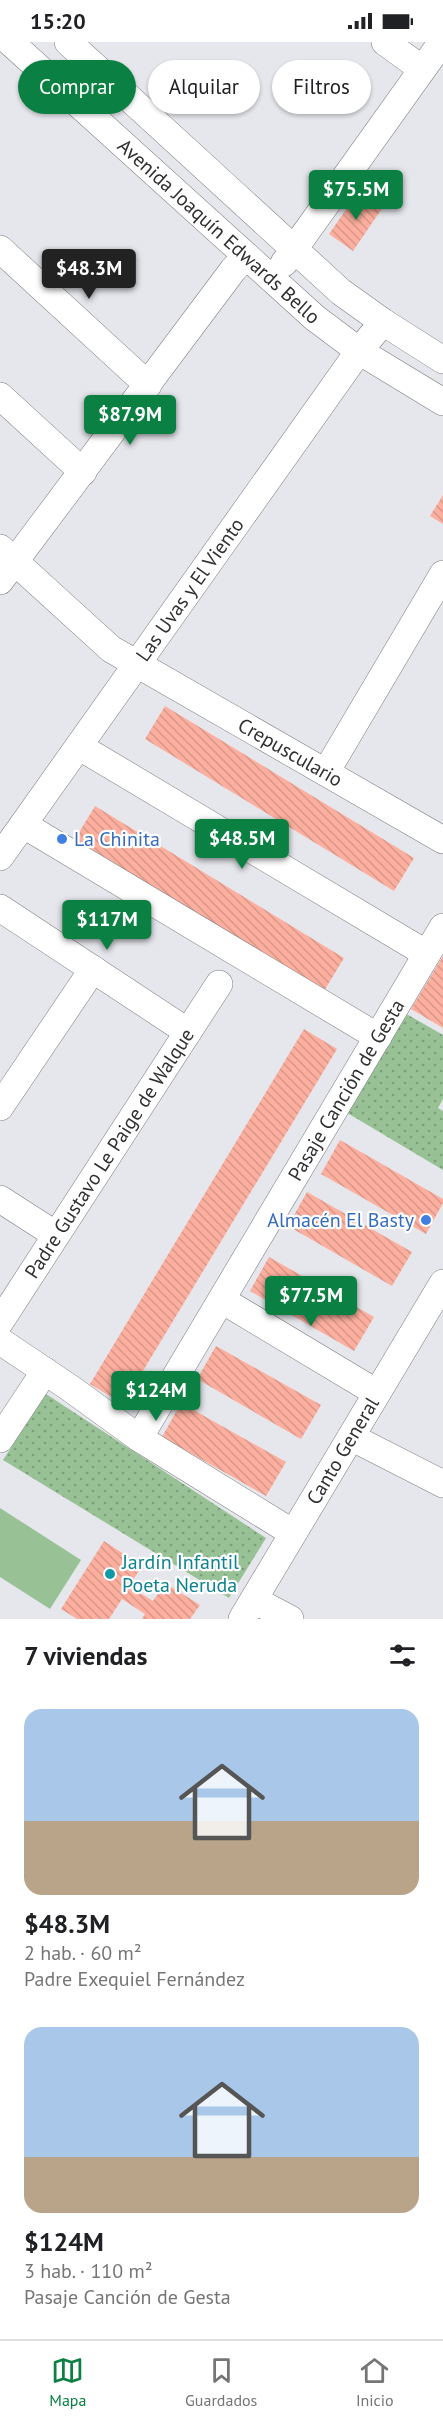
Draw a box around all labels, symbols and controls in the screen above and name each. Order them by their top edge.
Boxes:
text: 15:20 [30,7,86,35]
chip: Comprar [18,60,136,114]
chip: Alquilar [148,60,260,114]
chip: Filtros [272,60,371,114]
street label: Avenida Joaquín Edwards Bello [112,133,326,330]
pin: $75.5M [307,170,405,221]
text: $75.5M [323,176,389,202]
pin: $48.3M [40,249,138,300]
text: $48.3M [56,255,122,281]
pin: $87.9M [81,395,179,446]
text: $87.9M [98,401,162,427]
street label: Las Uvas y El Viento [130,513,250,666]
street label: Crepusculario [233,712,347,793]
pin: $48.5M [193,819,291,870]
text: $48.5M [209,825,275,851]
place label: La Chinita [74,826,160,852]
marker: La Chinita [55,832,69,846]
pin: $117M [65,900,149,951]
text: $117M [76,906,138,932]
street label: Pasaje Canción de Gesta [282,994,410,1185]
street label: Padre Gustavo Le Paige de Walque [19,1023,200,1283]
place label: Almacén El Basty [267,1207,415,1233]
marker: Almacén El Basty [419,1213,433,1227]
pin: $77.5M [262,1276,360,1327]
text: $77.5M [279,1282,343,1308]
pin: $124M [114,1371,198,1422]
text: $124M [125,1377,187,1403]
street label: Canto General [300,1392,385,1509]
place label: Jardín Infantil Poeta Neruda [121,1549,239,1598]
marker: Jardín Infantil Poeta Neruda [103,1567,117,1581]
text: 7 viviendas [24,1639,147,1672]
icon: filters [386,1639,419,1672]
icon: home [168,1748,276,1856]
text: $48.3M [24,1907,110,1940]
text: 2 hab. · 60 m² [24,1940,142,1966]
text: Padre Exequiel Fernández [24,1966,245,1992]
icon: home [168,2066,276,2174]
text: $124M [24,2225,104,2258]
text: 3 hab. · 110 m² [24,2258,153,2284]
text: Pasaje Canción de Gesta [24,2284,231,2310]
tab: Mapa [49,2354,86,2410]
tab: Guardados [185,2354,257,2410]
tab: Inicio [356,2354,394,2410]

